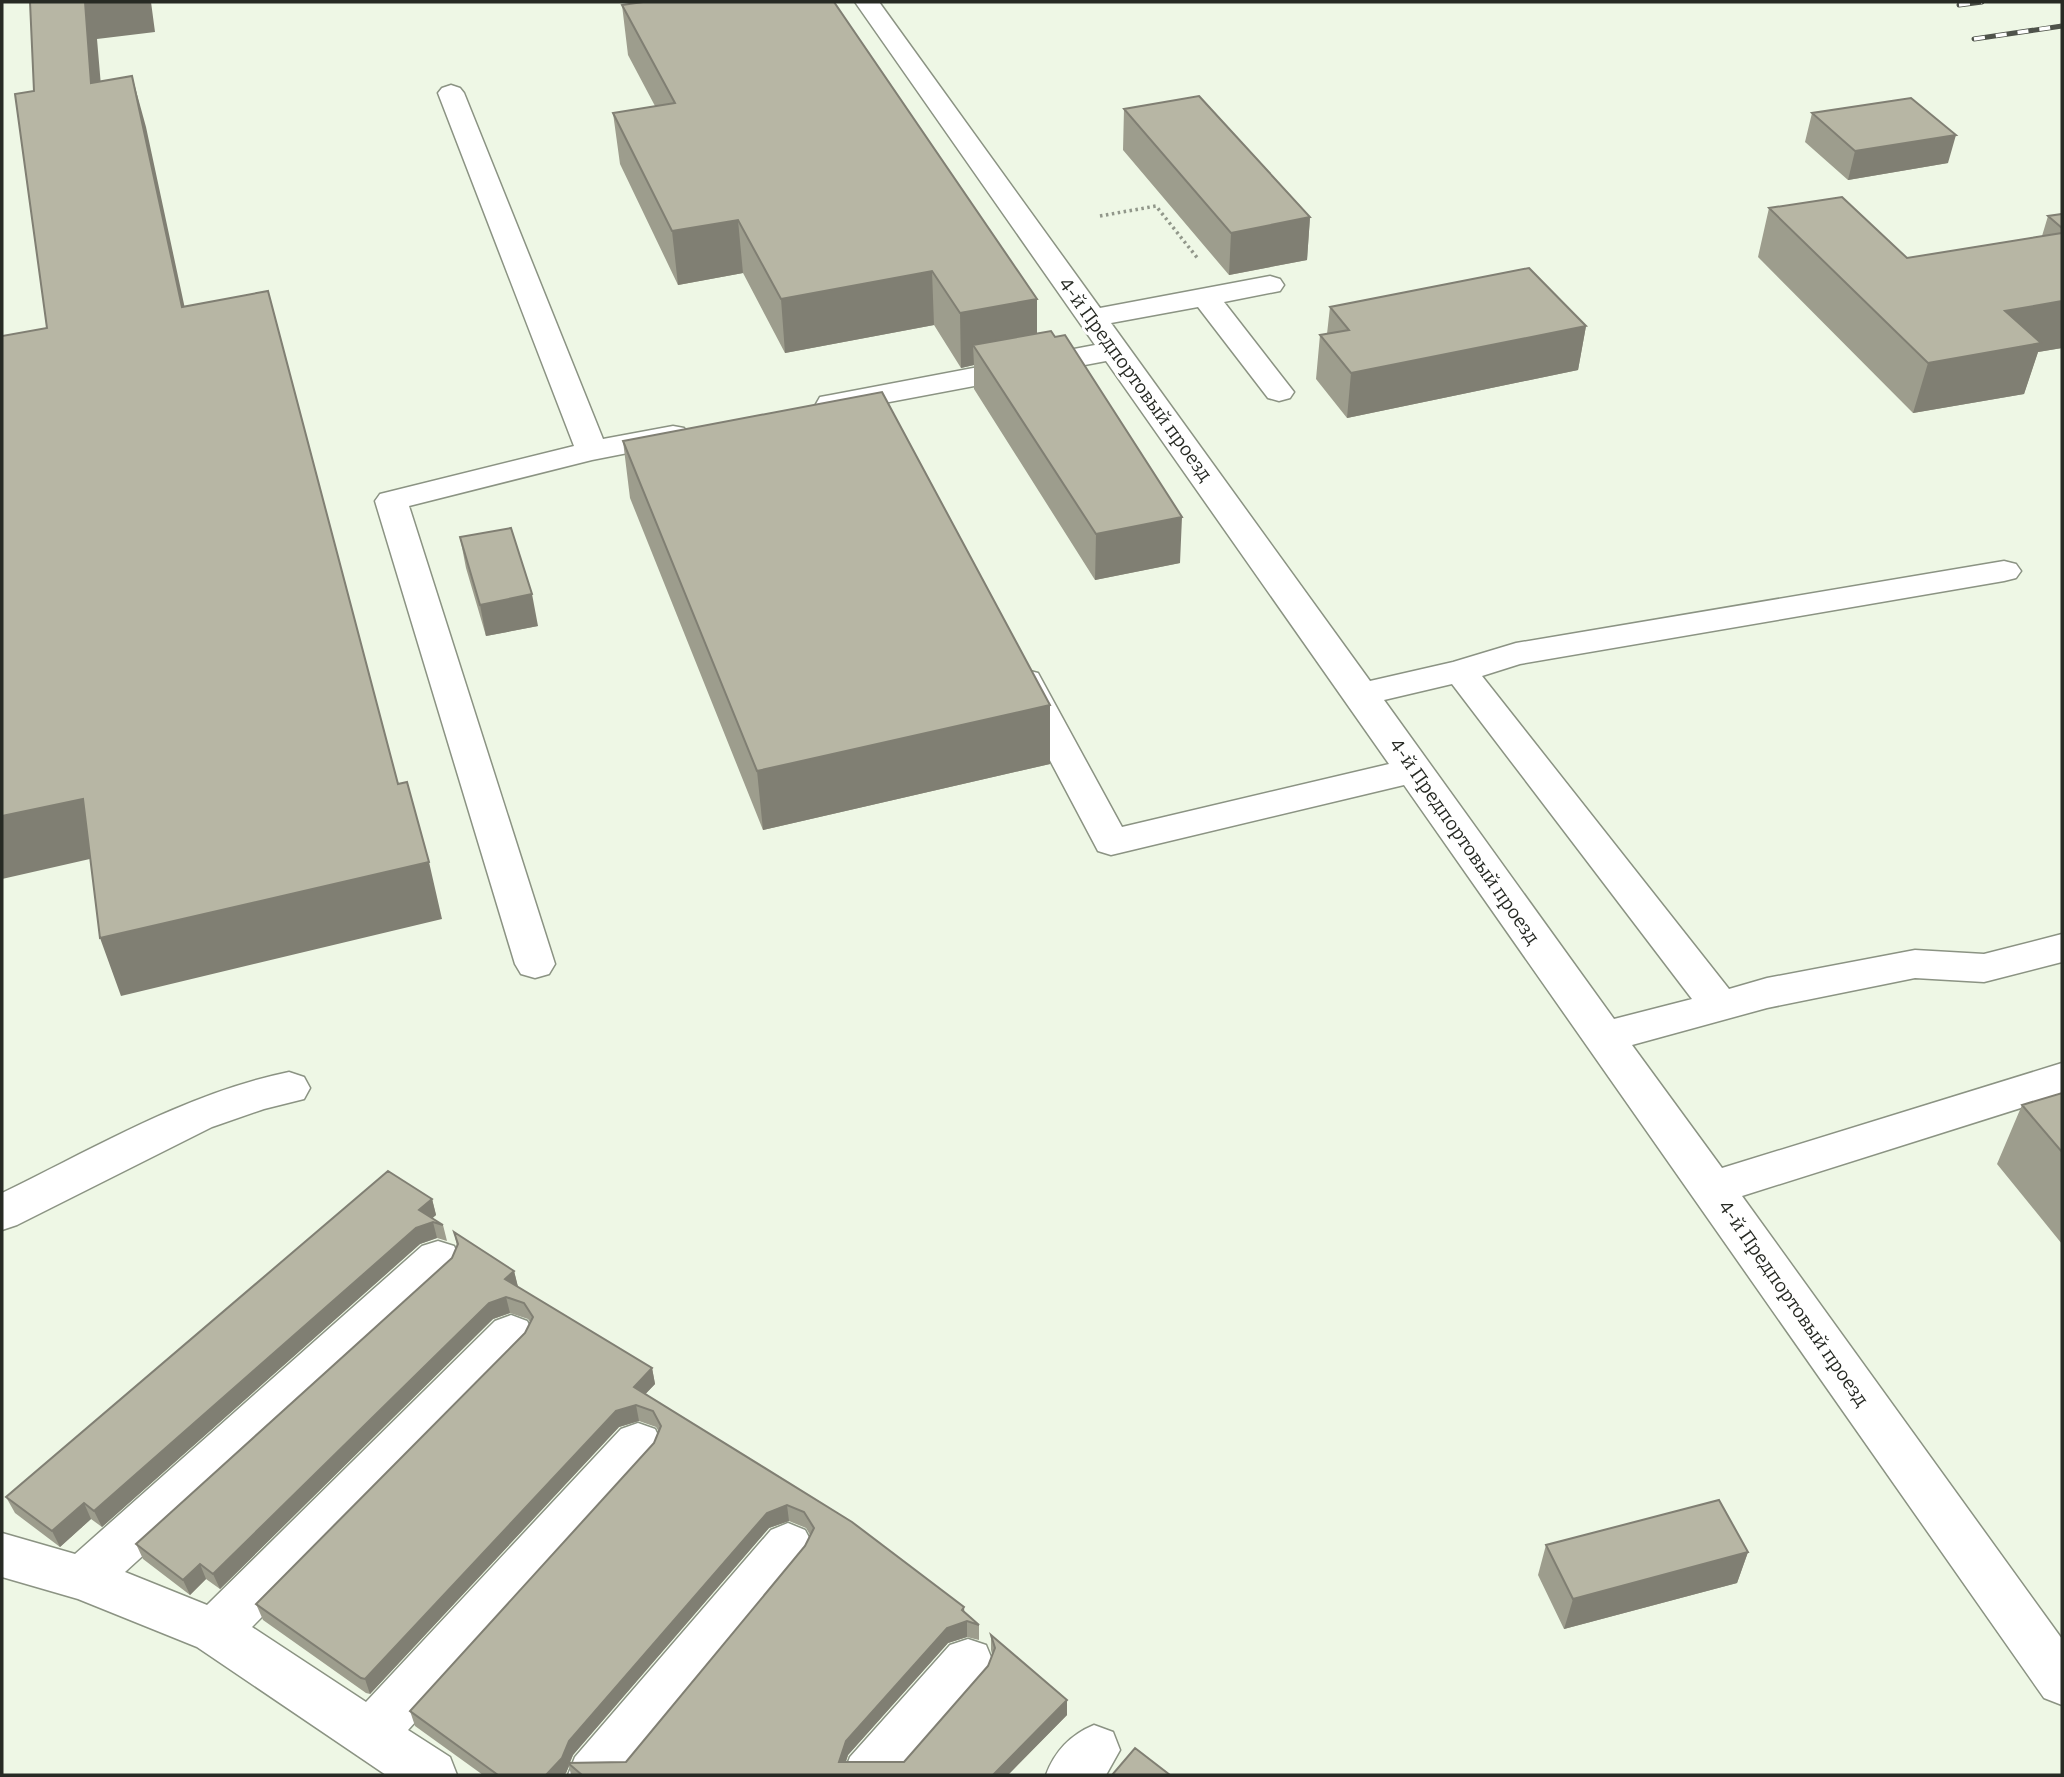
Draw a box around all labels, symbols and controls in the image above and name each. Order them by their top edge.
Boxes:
street label: 4-й Предпортовый проезд [1054,273,1217,486]
street label: 4-й Предпортовый проезд [1385,734,1545,949]
street label: 4-й Предпортовый проезд [1714,1196,1874,1411]

